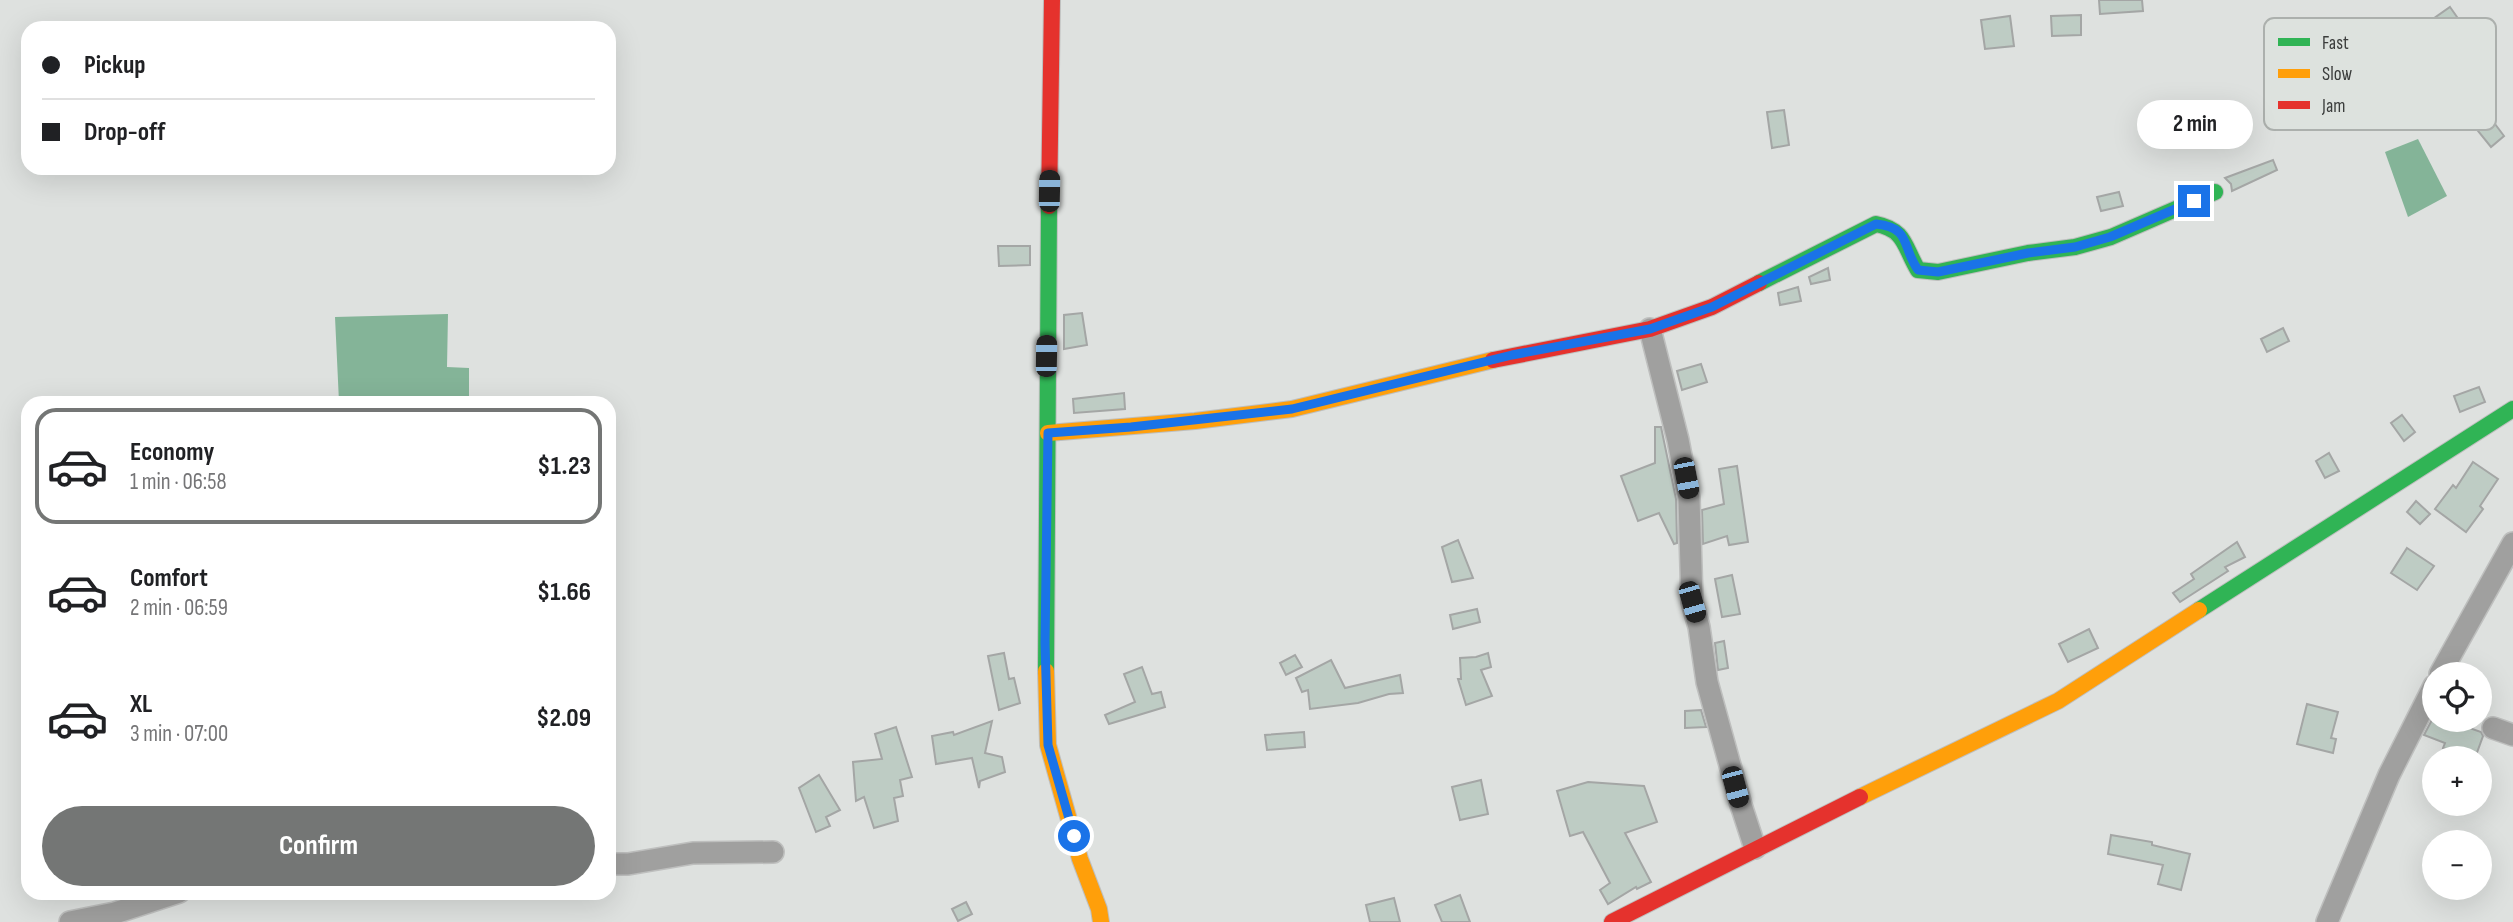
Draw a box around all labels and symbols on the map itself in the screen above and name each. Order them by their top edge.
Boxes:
legend [2264,18,2496,130]
text: Fast [2322,32,2349,55]
text: Slow [2322,63,2352,86]
text: Jam [2321,95,2345,118]
callout: 2 min [2136,100,2252,148]
car [1039,170,1060,212]
route end [2178,185,2210,217]
car [1036,335,1057,377]
car [1672,455,1701,501]
car [1677,579,1708,625]
car [1720,764,1751,810]
route start [1058,820,1090,852]

